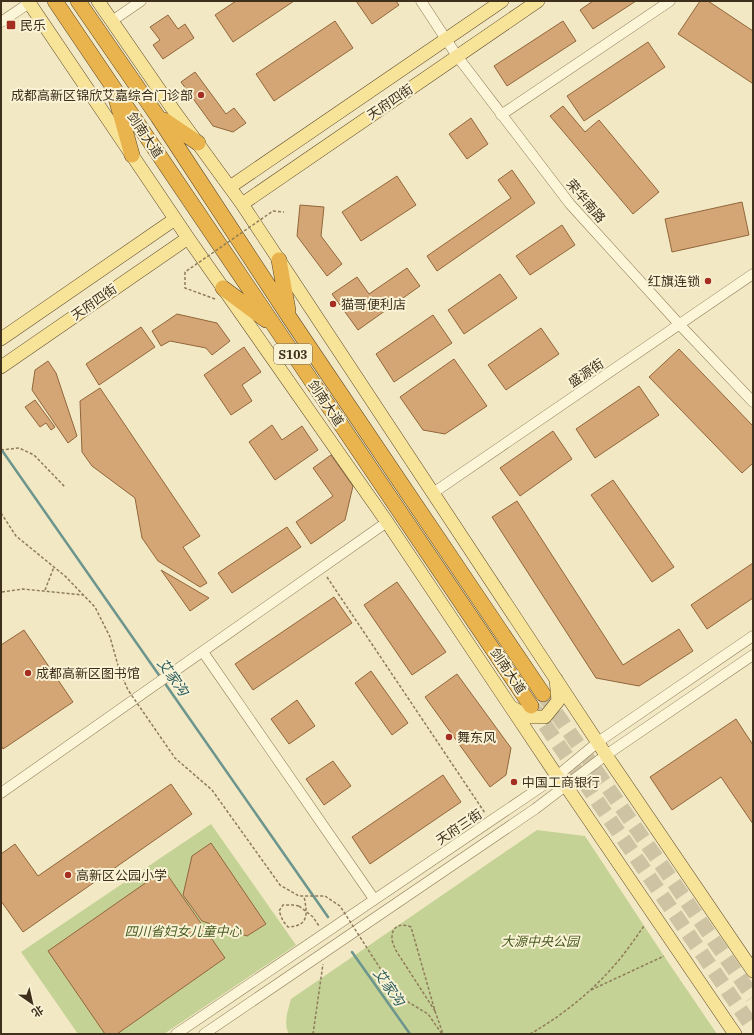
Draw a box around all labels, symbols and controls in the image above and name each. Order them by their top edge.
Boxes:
place label: 民乐 [20,17,46,34]
marker: 民乐 [5,19,17,31]
street label: 天府四街 [364,80,416,124]
place label: 成都高新区锦欣艾嘉综合门诊部 [11,87,193,104]
marker: 成都高新区锦欣艾嘉综合门诊部 [196,90,206,100]
street label: 剑南大道 [123,109,167,161]
street label: 荣华南路 [563,176,609,226]
place label: 红旗连锁 [648,273,700,290]
marker: 红旗连锁 [703,276,713,286]
street label: 天府四街 [68,280,120,324]
place label: 猫哥便利店 [341,296,406,313]
marker: 猫哥便利店 [328,299,338,309]
road number: S103 [274,344,312,364]
street label: 盛源街 [565,355,607,391]
street label: 剑南大道 [304,377,348,429]
street label: 剑南大道 [486,645,530,697]
water label: 艾家沟 [154,655,194,701]
place label: 成都高新区图书馆 [36,665,140,682]
marker: 成都高新区图书馆 [23,668,33,678]
place label: 舞东风 [457,729,496,746]
marker: 舞东风 [444,732,454,742]
place label: 中国工商银行 [522,774,600,791]
marker: 中国工商银行 [509,777,519,787]
street label: 天府三街 [433,805,485,849]
place label: 高新区公园小学 [76,867,167,884]
marker: 高新区公园小学 [63,870,73,880]
park label: 四川省妇女儿童中心 [124,923,242,940]
park label: 大源中央公园 [501,933,581,950]
water label: 艾家沟 [370,965,410,1011]
north arrow [12,983,52,1023]
text: 北 [29,1002,46,1020]

